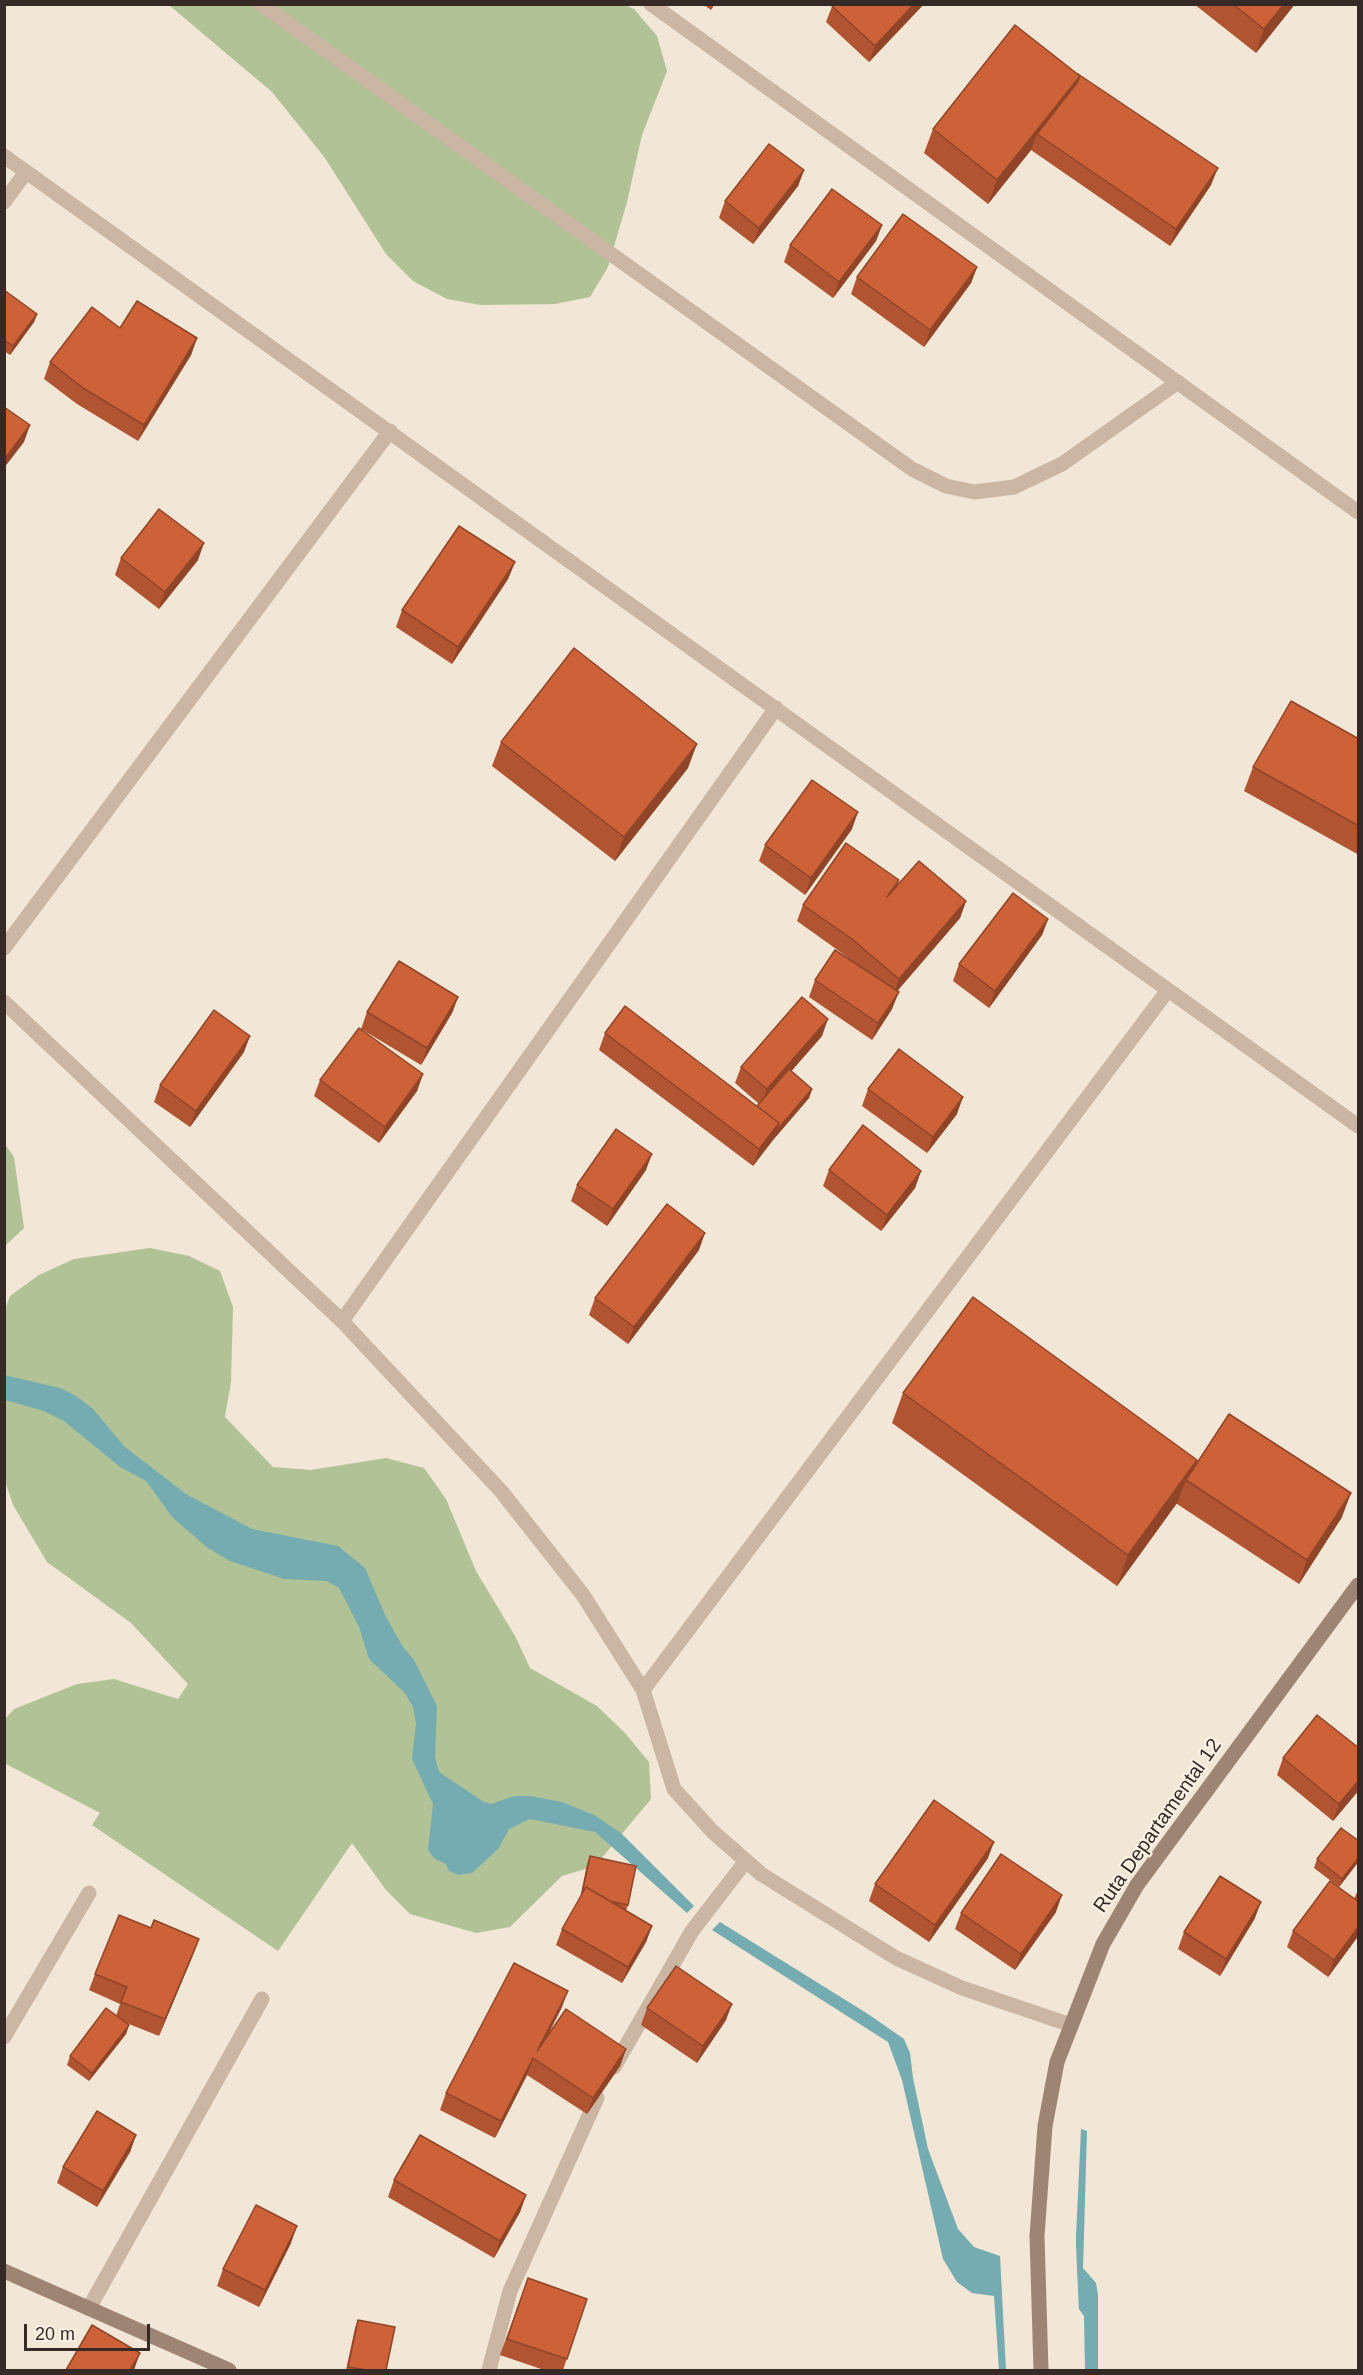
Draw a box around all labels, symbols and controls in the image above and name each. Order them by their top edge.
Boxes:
street label: Ruta Departamental 12 [1089,1734,1227,1918]
scale bar [27,2312,153,2350]
text: 20 m [35,2324,75,2344]

